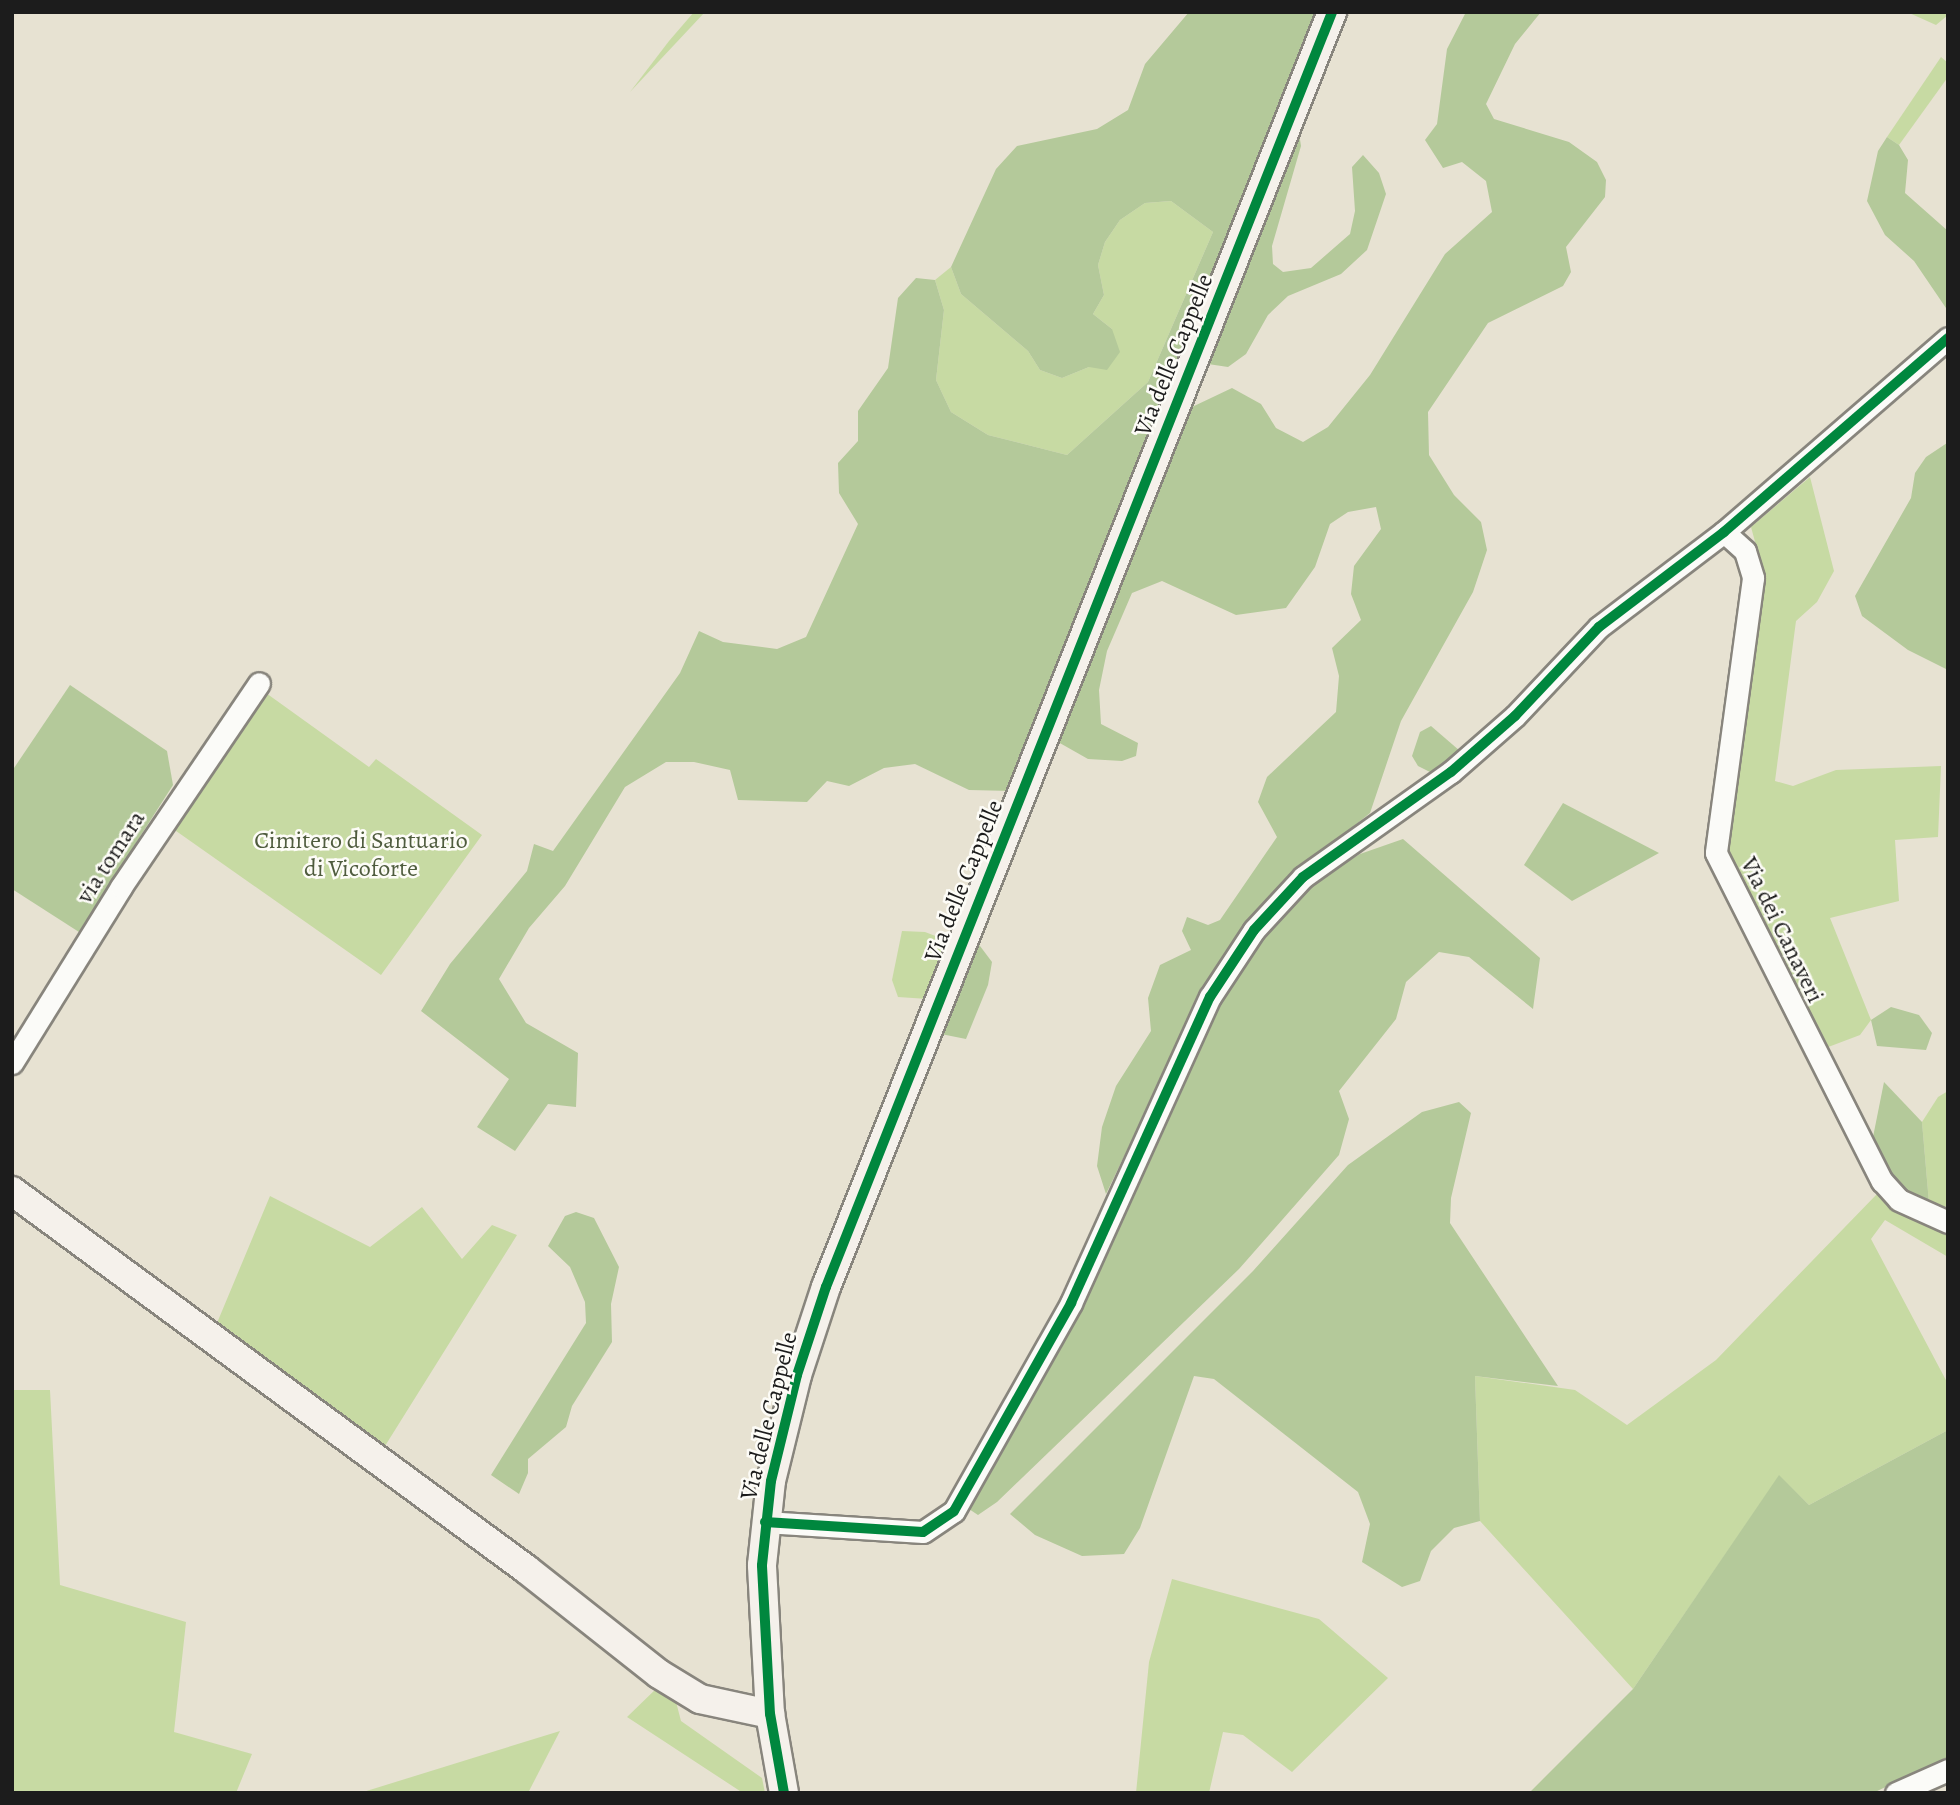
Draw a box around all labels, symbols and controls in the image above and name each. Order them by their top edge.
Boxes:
street label: Via delle Cappelle [1128,270,1220,440]
street label: Via delle Cappelle [918,796,1010,966]
street label: via tomara [70,805,152,909]
park label: Cimitero di Santuario di Vicoforte [254,827,468,883]
street label: Via dei Canaveri [1734,852,1830,1008]
street label: Via delle Cappelle [734,1329,804,1503]

